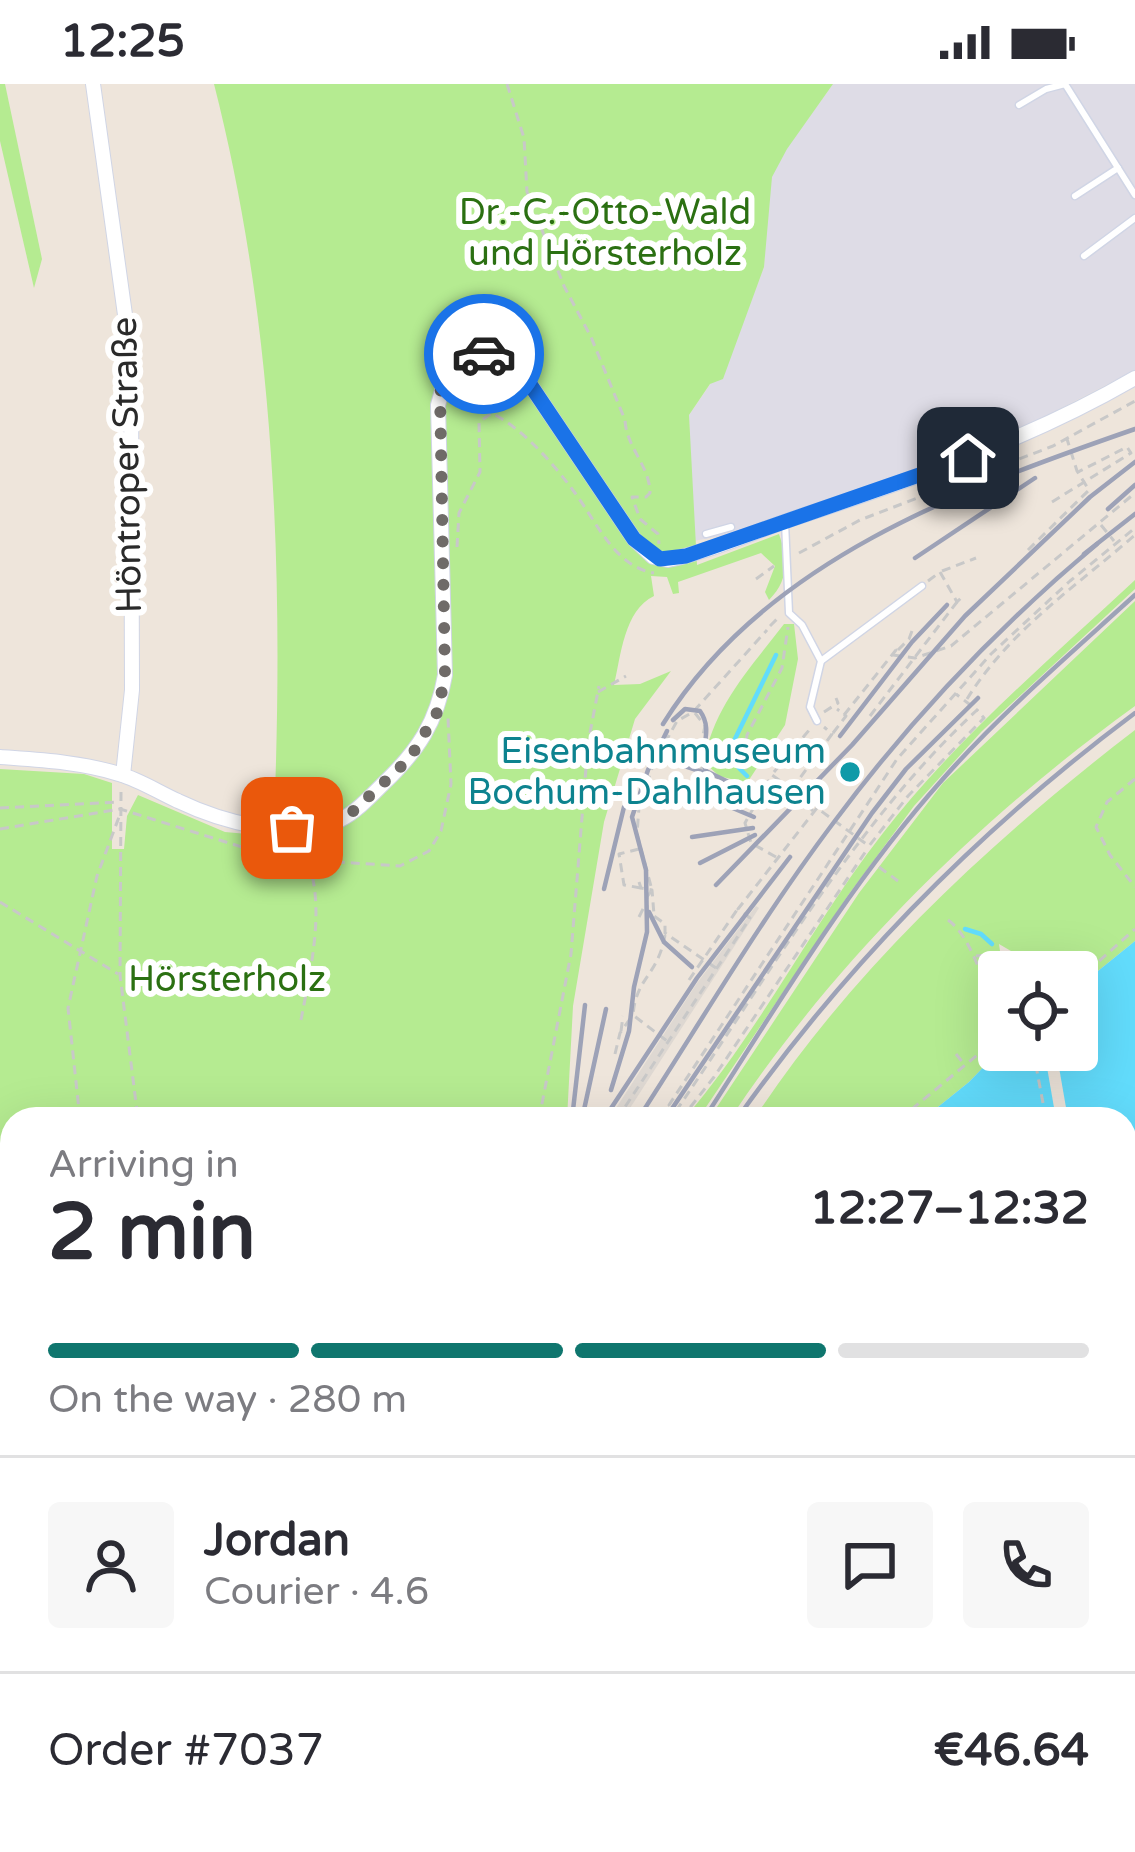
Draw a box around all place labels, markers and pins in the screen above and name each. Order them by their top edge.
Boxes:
pin [917,407,1019,509]
place label: Eisenbahnmuseum Bochum-Dahlhausen [467,730,826,814]
marker: Eisenbahnmuseum Bochum-Dahlhausen [837,759,863,785]
pin [241,777,343,879]

